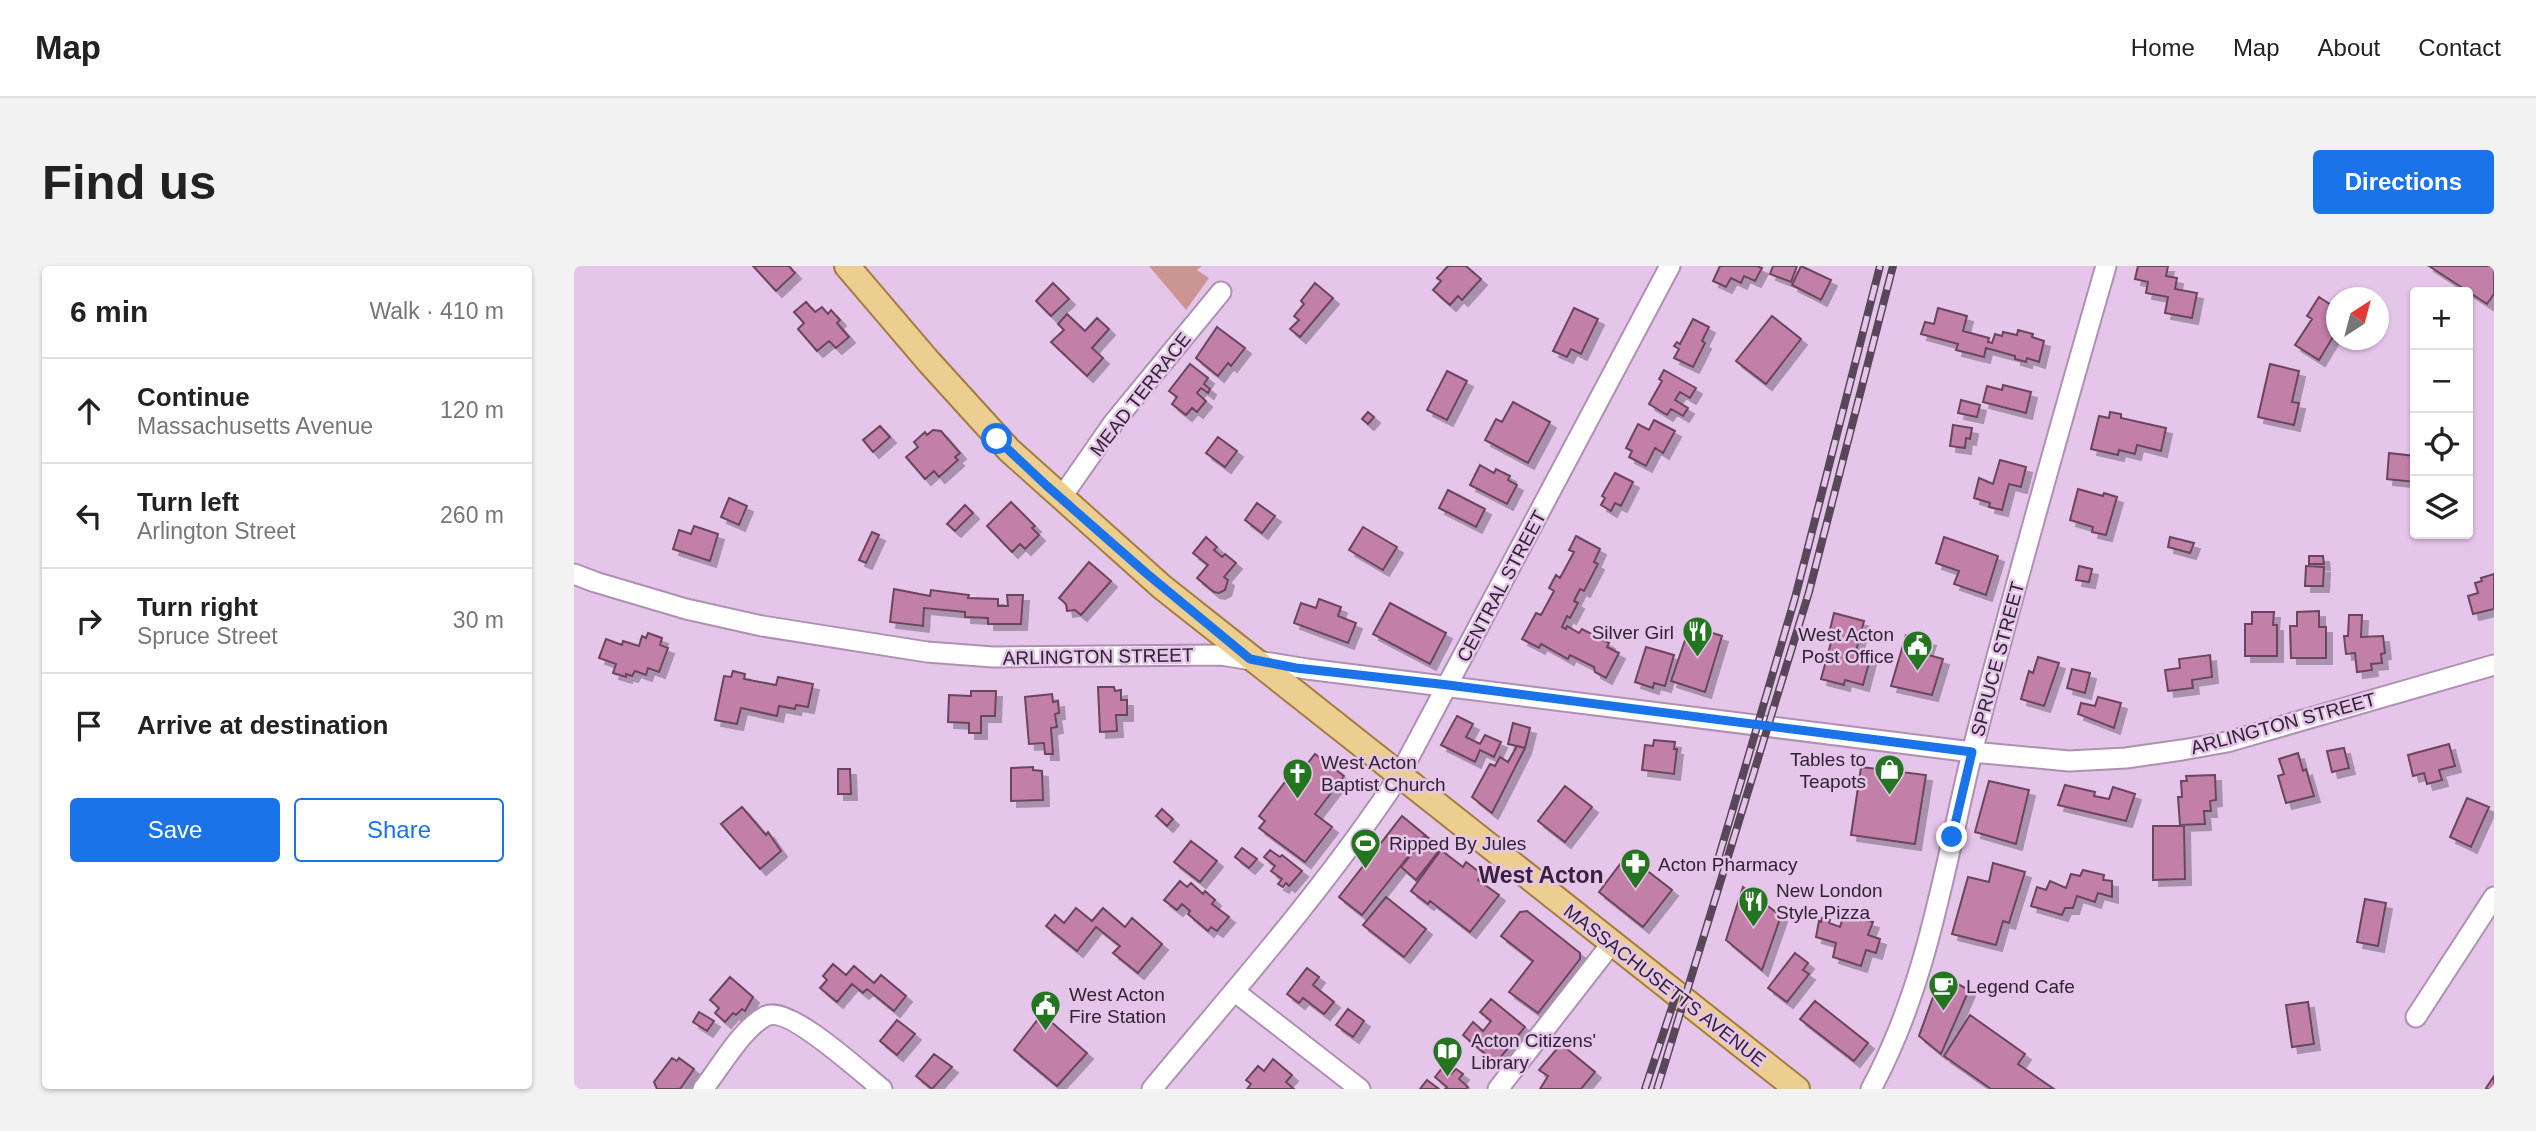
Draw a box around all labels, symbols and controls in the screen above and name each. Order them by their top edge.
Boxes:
text: Map [35,29,101,66]
text: Home [2131,34,2195,61]
text: Map [2233,34,2280,61]
text: About [2318,34,2380,61]
text: Contact [2418,34,2501,61]
button: Directions [2313,150,2494,214]
text: Find us [42,155,216,209]
north arrow [2326,287,2389,350]
map controls [2410,287,2473,539]
button: + [2410,287,2473,350]
text: 6 min [70,295,148,328]
text: Walk · 410 m [369,298,504,324]
street label: MEAD TERRACE [1086,328,1195,460]
button: − [2410,350,2473,413]
text: Continue [137,382,250,412]
icon: ahead [70,392,108,430]
text: 120 m [440,397,504,423]
text: Massachusetts Avenue [137,413,373,439]
button: locate [2410,413,2473,476]
route start [981,423,1012,454]
button: layers [2410,476,2473,539]
text: Turn left [137,487,239,517]
icon: left [70,497,108,535]
text: 260 m [440,502,504,528]
street label: CENTRAL STREET [1453,507,1550,665]
text: Arlington Street [137,518,296,544]
street label: SPRUCE STREET [1967,579,2028,739]
text: Turn right [137,592,258,622]
icon: right [70,602,108,640]
text: 30 m [453,607,504,633]
restaurant icon: Silver Girl [1680,615,1714,659]
place label: Silver Girl [1592,622,1674,643]
text: Spruce Street [137,623,278,649]
place label: West Acton Post Office [1798,624,1894,667]
public building icon: West Acton Post Office [1900,628,1934,672]
street label: ARLINGTON STREET [1002,644,1194,669]
street label: ARLINGTON STREET [2188,689,2378,758]
icon: arrive [70,707,108,745]
text: Arrive at destination [137,710,388,740]
place label: Tables to Teapots [1790,749,1866,792]
place label: West Acton Baptist Church [1321,752,1446,795]
shop icon: Tables to Teapots [1872,753,1906,797]
church icon: West Acton Baptist Church [1281,756,1315,800]
button: Save [70,798,280,862]
button: Share [294,798,504,862]
route end [1936,821,1967,852]
sports icon: Ripped By Jules [1349,826,1383,870]
place label: Ripped By Jules [1389,833,1526,854]
pharmacy icon: Acton Pharmacy [1618,847,1652,891]
place label: Acton Pharmacy [1658,854,1798,875]
district label: West Acton [1478,862,1604,888]
place label: New London Style Pizza [1776,880,1883,923]
restaurant icon: New London Style Pizza [1736,884,1770,928]
street label: MASSACHUSETTS AVENUE [1560,900,1770,1071]
cafe icon: Legend Cafe [1926,969,1960,1013]
place label: Legend Cafe [1966,976,2075,997]
place label: West Acton Fire Station [1069,984,1166,1027]
public building icon: West Acton Fire Station [1029,988,1063,1032]
place label: Acton Citizens' Library [1471,1030,1596,1073]
library icon: Acton Citizens' Library [1431,1034,1465,1078]

